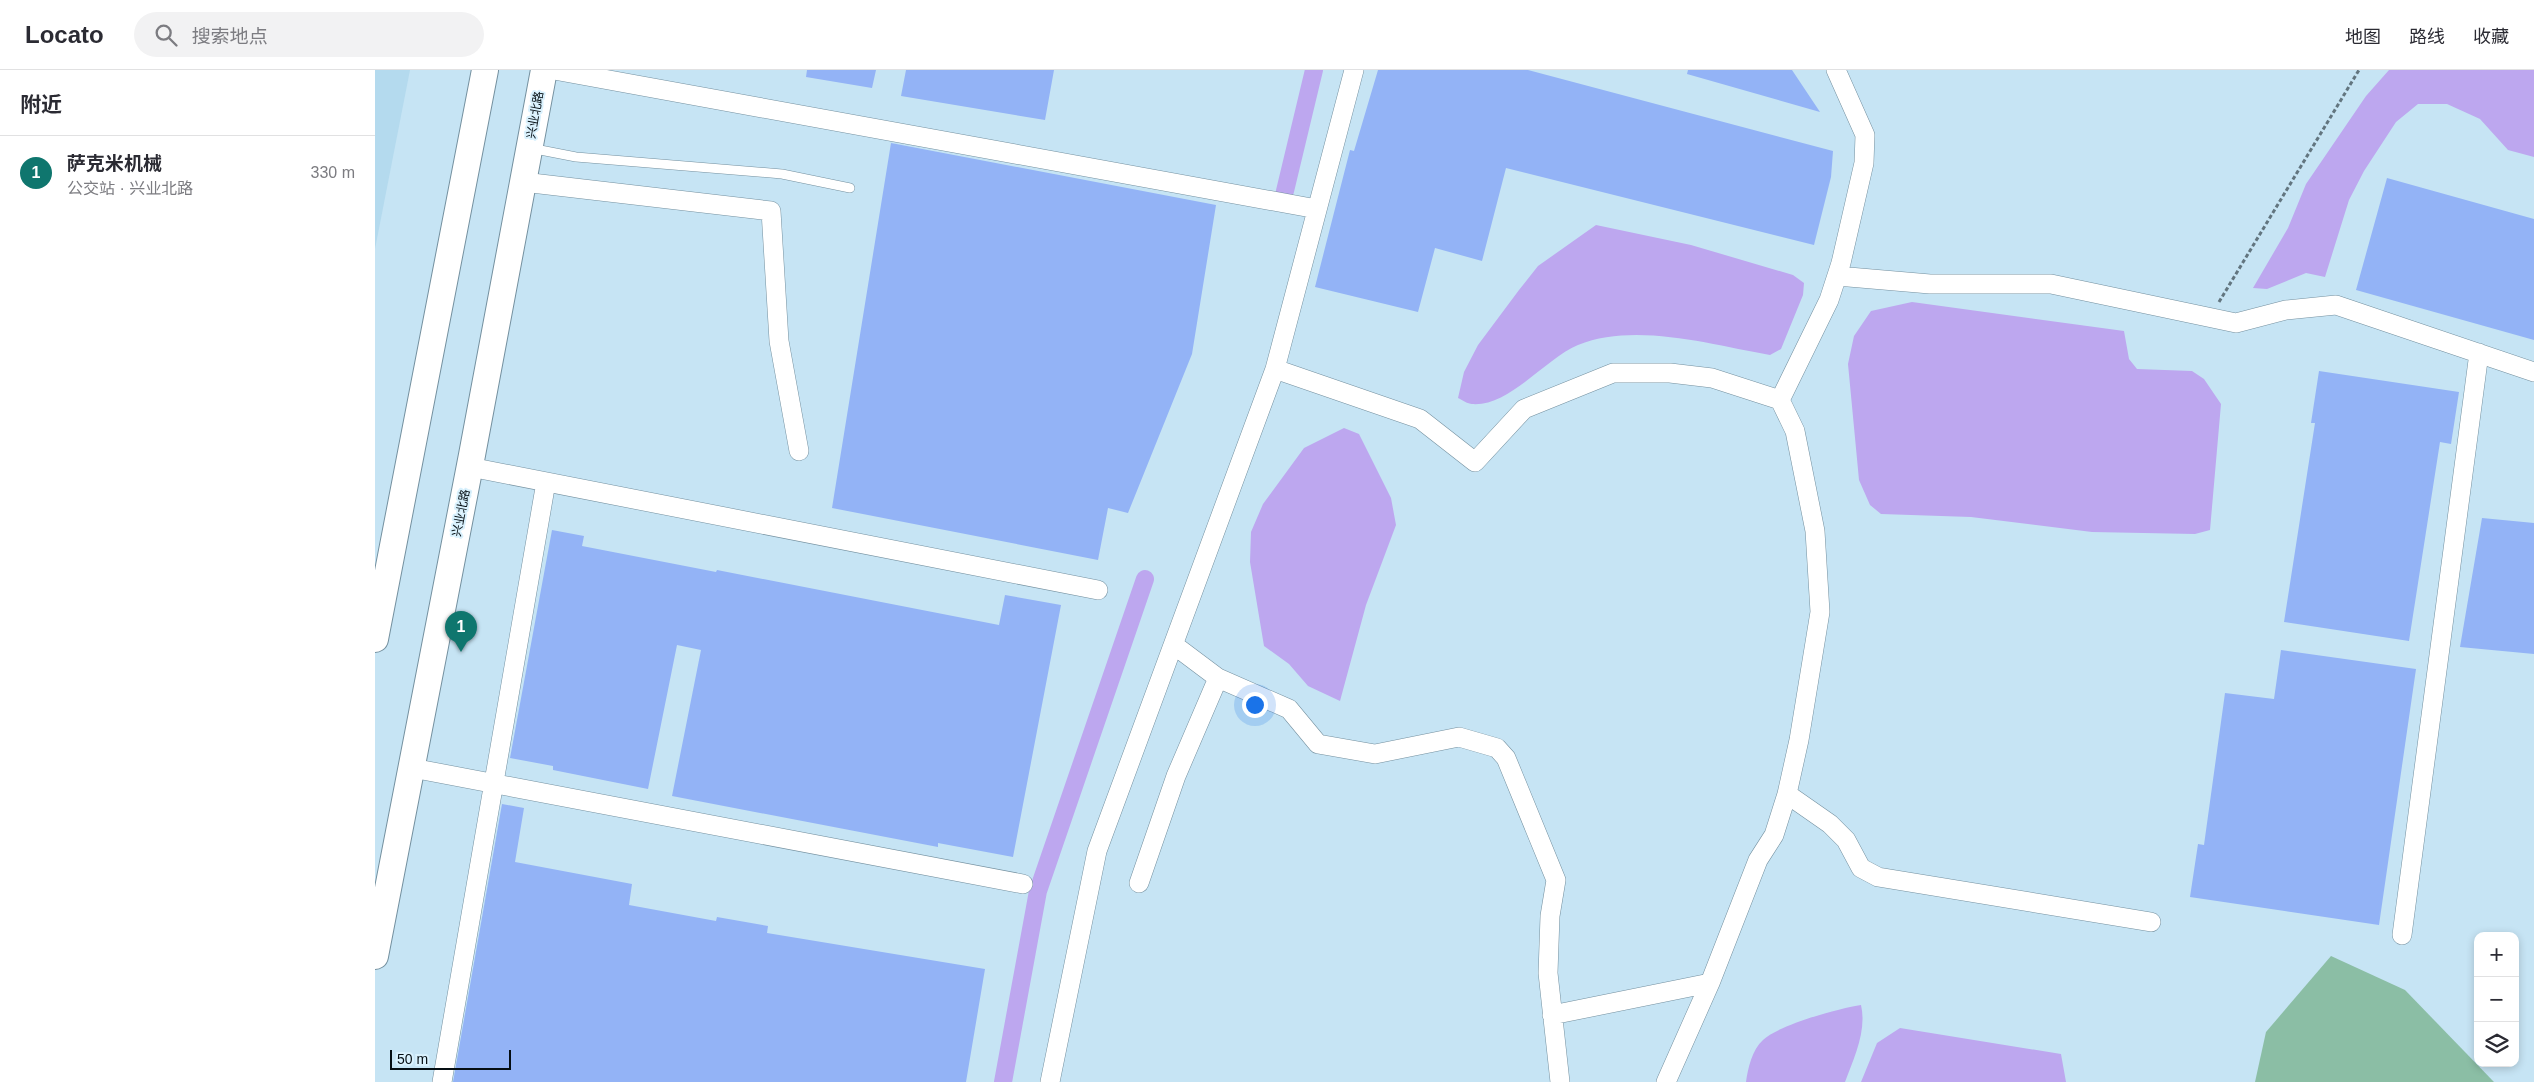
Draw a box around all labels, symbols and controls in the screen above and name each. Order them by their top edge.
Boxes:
search box [134,12,484,57]
text: Locato [25,21,104,48]
icon: search [152,21,180,49]
text: 搜索地点 [192,26,268,47]
text: 地图 [2345,27,2381,47]
text: 路线 [2409,27,2445,47]
text: 收藏 [2473,27,2509,47]
street label: 兴业北路 [524,90,546,140]
text: 附近 [20,93,62,116]
text: 萨克米机械 [67,153,162,174]
text: 1 [32,164,40,181]
text: 330 m [311,164,355,181]
text: 公交站 · 兴业北路 [67,180,193,197]
street label: 兴业北路 [450,488,472,538]
pin: 1 [445,611,477,652]
your location [1242,692,1268,718]
map controls [2474,932,2519,1067]
button: + [2474,932,2519,977]
button: − [2474,977,2519,1022]
button: layers [2474,1022,2519,1067]
scale bar [390,1047,511,1070]
text: 50 m [397,1051,428,1067]

